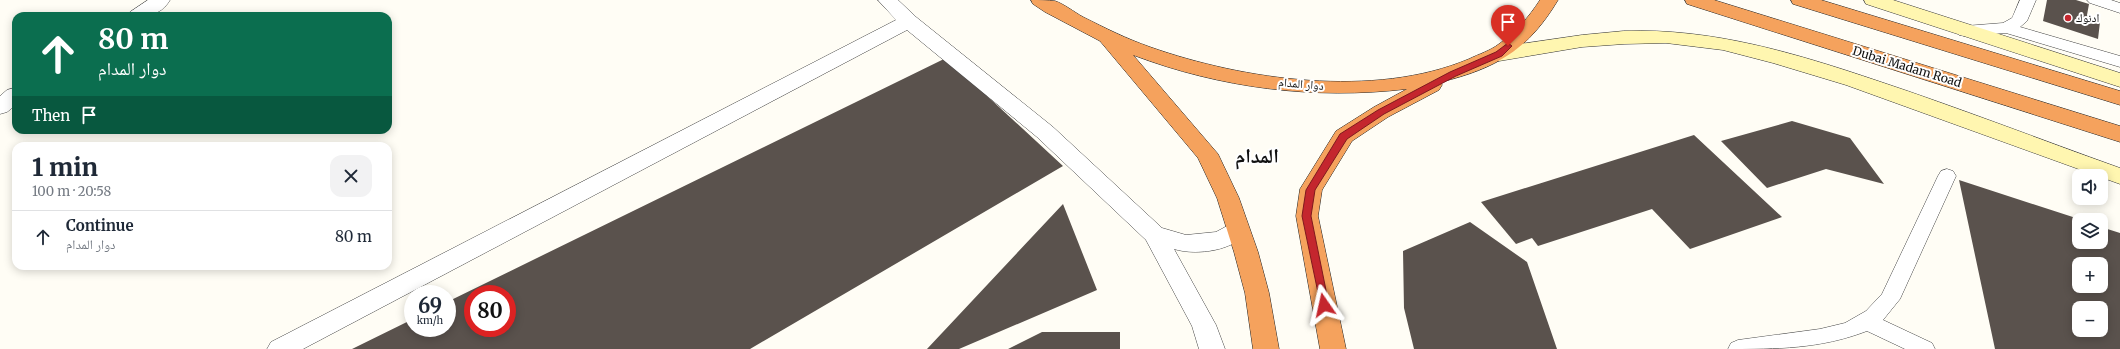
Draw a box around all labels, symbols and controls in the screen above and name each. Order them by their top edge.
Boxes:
pin [1491,5,1525,46]
place label: ادنوك [2076,10,2100,25]
icon: arrive [1497,11,1519,33]
marker: ادنوك [2063,13,2073,23]
text: 80 m [98,21,169,57]
icon: ahead [32,28,84,80]
street label: Dubai Madam Road [1851,43,1963,90]
text: دوار المدام [98,57,167,80]
street label: دوار المدام [1278,74,1324,94]
icon: arrive [78,104,100,126]
text: Then [32,106,70,125]
district label: المدام [1235,143,1279,170]
text: 1 min [32,152,98,183]
button: close [330,155,372,197]
map controls [2072,169,2108,337]
button: sound [2072,169,2108,205]
text: 100 m · 20:58 [32,183,111,200]
button: layers [2072,213,2108,249]
text: Continue [66,216,134,235]
icon: ahead [32,226,54,248]
text: 80 m [335,227,372,246]
text: دوار المدام [66,236,116,253]
button: + [2072,257,2108,293]
position arrow [1303,284,1345,326]
speed limit sign: 80 [464,285,516,337]
text: 69 [418,293,442,318]
button: − [2072,301,2108,337]
text: km/h [417,314,443,327]

